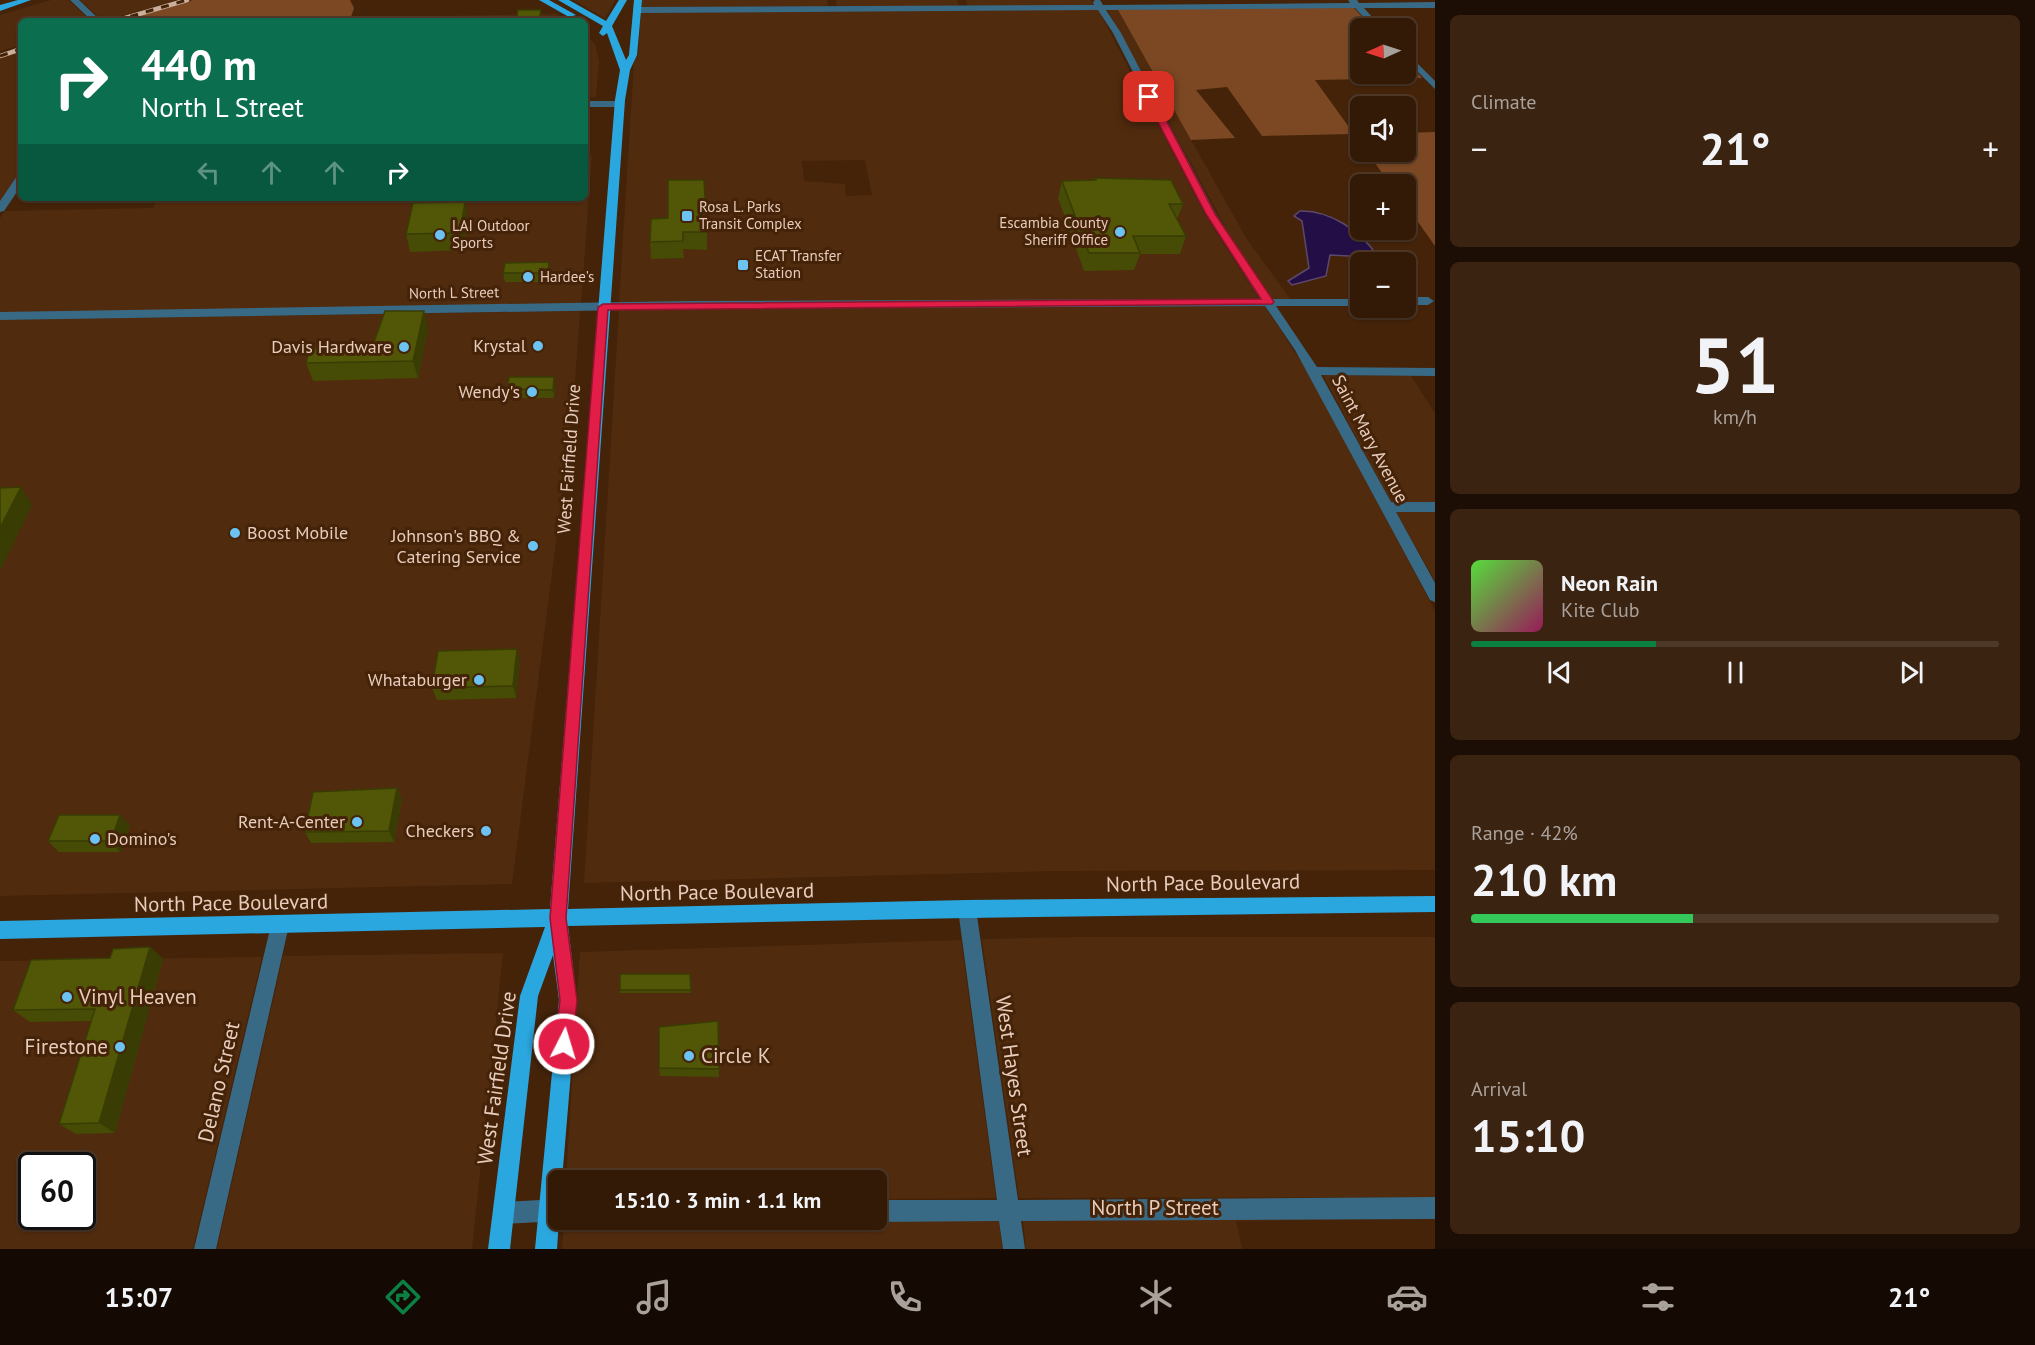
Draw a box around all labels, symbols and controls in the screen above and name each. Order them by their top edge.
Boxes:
north arrow [1350,18,1416,84]
map controls [1350,18,1416,318]
text: 440 m [141,37,257,92]
icon: right [42,42,120,120]
pin [1123,71,1174,122]
icon: arrive [1132,80,1165,113]
text: Climate [1471,89,1537,115]
text: North L Street [141,90,304,124]
button: sound [1350,96,1416,162]
text: 21° [1700,119,1770,177]
text: − [1471,127,1488,170]
text: + [1982,127,1999,170]
icon: left [192,156,225,189]
icon: ahead [255,156,288,189]
icon: ahead [318,156,351,189]
icon: right [381,156,414,189]
button: + [1350,174,1416,240]
place label: Rosa L. Parks Transit Complex [699,197,802,233]
marker: Rosa L. Parks Transit Complex [680,209,694,223]
place label: Escambia County Sheriff Office [999,213,1108,249]
place label: LAI Outdoor Sports [452,216,530,252]
marker: Escambia County Sheriff Office [1113,225,1127,239]
marker: LAI Outdoor Sports [433,228,447,242]
place label: ECAT Transfer Station [755,246,841,282]
button: − [1350,252,1416,318]
marker: ECAT Transfer Station [736,258,750,272]
place label: Hardee's [540,267,594,286]
marker: Hardee's [521,270,535,284]
street label: North L Street [409,282,499,303]
text: 51 [1691,314,1779,415]
place label: Krystal [473,334,527,357]
place label: Davis Hardware [271,335,392,358]
marker: Krystal [531,339,545,353]
marker: Davis Hardware [397,340,411,354]
street label: Saint Mary Avenue [1327,371,1414,507]
place label: Wendy's [458,380,520,403]
street label: West Fairfield Drive [552,383,585,535]
marker: Wendy's [525,385,539,399]
text: km/h [1713,404,1757,430]
place label: Boost Mobile [247,521,348,544]
place label: Johnson's BBQ & Catering Service [390,524,521,568]
marker: Boost Mobile [228,526,242,540]
marker: Johnson's BBQ & Catering Service [526,539,540,553]
text: Neon Rain [1561,569,1658,597]
text: Kite Club [1561,597,1639,623]
icon: previous [1543,656,1576,689]
icon: pause [1719,656,1752,689]
icon: next [1895,656,1928,689]
place label: Whataburger [368,668,467,691]
marker: Whataburger [472,673,486,687]
place label: Rent-A-Center [238,810,345,833]
marker: Rent-A-Center [350,815,364,829]
place label: Checkers [406,819,474,842]
text: Range · 42% [1471,820,1578,846]
marker: Checkers [479,824,493,838]
place label: Domino's [107,827,177,850]
marker: Domino's [88,832,102,846]
text: 210 km [1471,850,1617,908]
street label: North Pace Boulevard [1106,867,1300,898]
street label: North Pace Boulevard [620,876,814,907]
street label: North Pace Boulevard [134,887,328,918]
place label: Vinyl Heaven [78,983,197,1010]
street label: West Fairfield Drive [471,989,522,1166]
marker: Vinyl Heaven [60,990,74,1004]
street label: West Hayes Street [990,994,1039,1158]
position arrow [532,1012,596,1076]
street label: Delano Street [192,1019,245,1145]
place label: Firestone [25,1033,108,1060]
marker: Firestone [113,1040,127,1054]
place label: Circle K [701,1042,771,1069]
marker: Circle K [682,1049,696,1063]
text: Arrival [1471,1076,1527,1102]
text: 15:10 [1471,1106,1585,1164]
speed limit sign: 60 [18,1152,96,1230]
text: 15:10 · 3 min · 1.1 km [614,1186,821,1214]
street label: North P Street [1091,1194,1219,1221]
icon: directions [382,1276,424,1318]
icon: music [633,1276,675,1318]
icon: phone [884,1276,926,1318]
icon: climate [1135,1276,1177,1318]
icon: car [1386,1276,1428,1318]
icon: filters [1637,1276,1679,1318]
text: 15:07 [105,1280,173,1314]
text: 21° [1888,1280,1930,1314]

